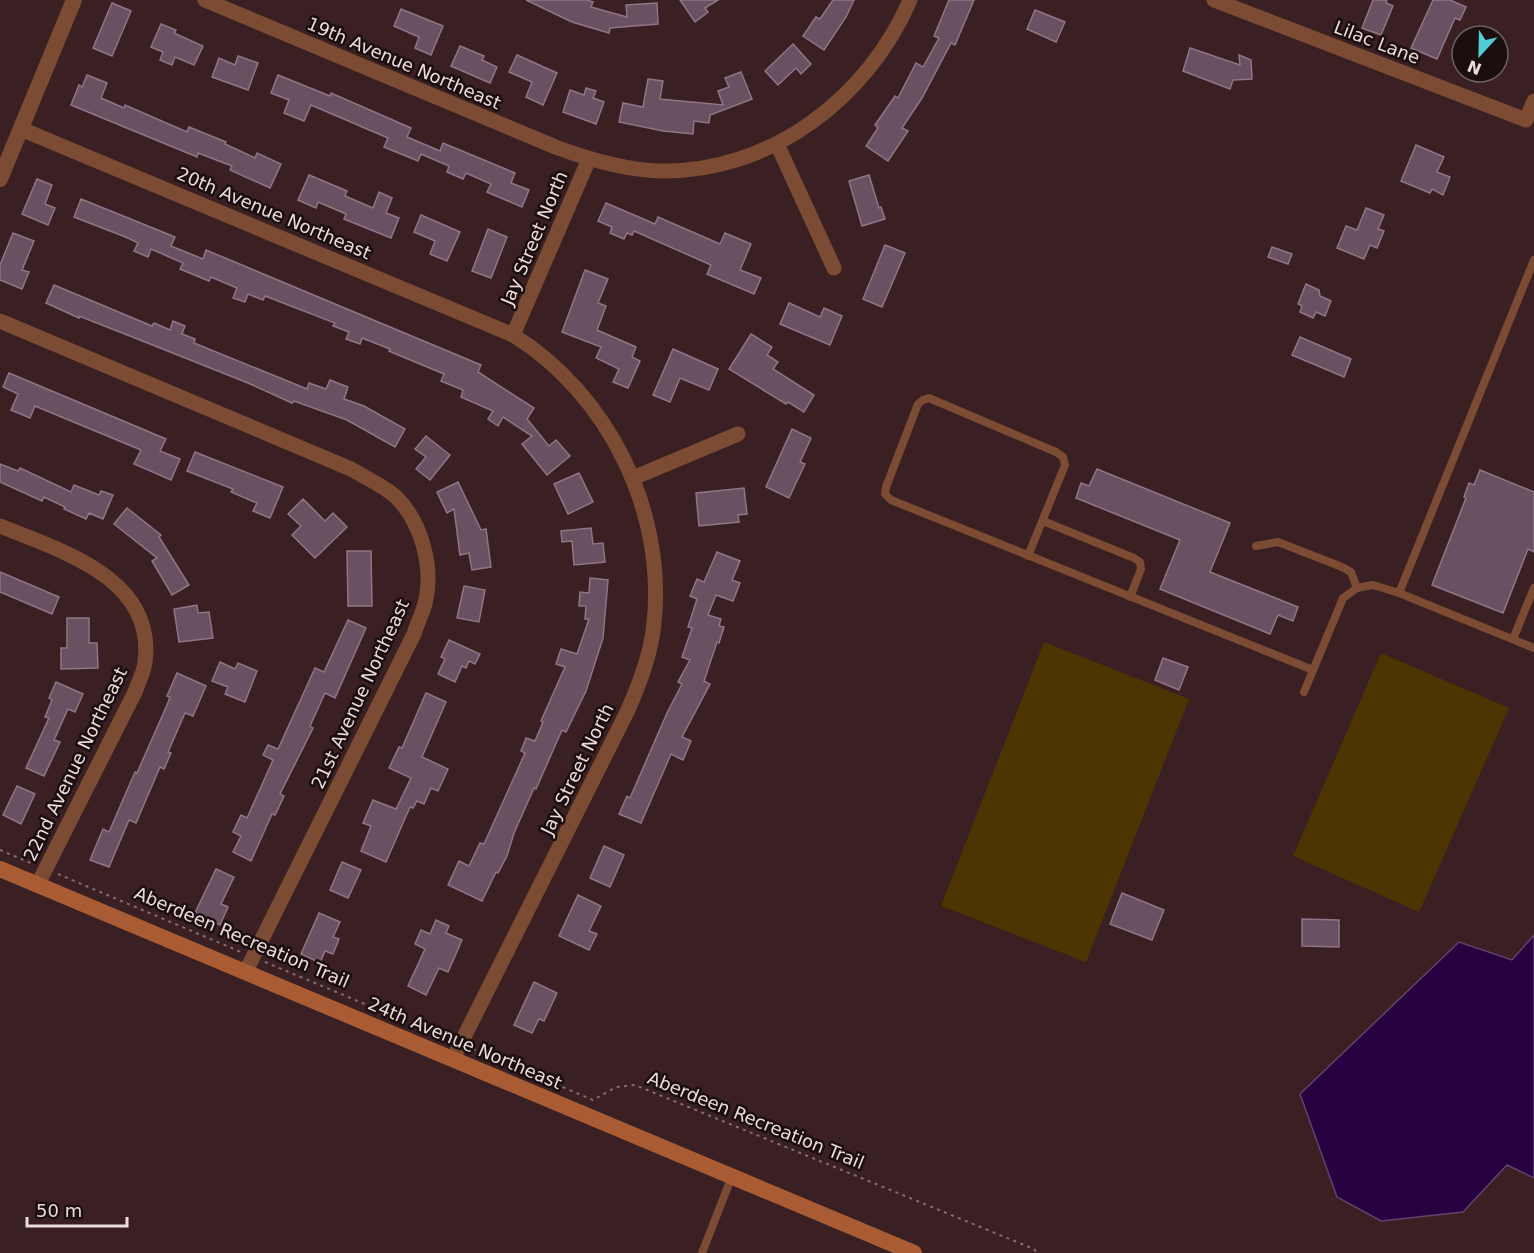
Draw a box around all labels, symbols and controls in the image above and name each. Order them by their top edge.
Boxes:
street label: 19th Avenue Northeast [304,13,504,113]
street label: Lilac Lane [1331,16,1423,68]
north arrow [1450,24,1510,84]
text: N [1465,56,1484,79]
street label: 20th Avenue Northeast [174,163,374,263]
street label: Jay Street North [496,168,572,309]
street label: 21st Avenue Northeast [307,596,413,792]
street label: 22nd Avenue Northeast [19,664,131,864]
street label: Jay Street North [536,700,618,839]
street label: Aberdeen Recreation Trail [131,882,353,992]
street label: 24th Avenue Northeast [365,993,565,1093]
street label: Aberdeen Recreation Trail [645,1067,867,1173]
scale bar [27,1190,128,1228]
text: 50 m [36,1200,82,1221]

